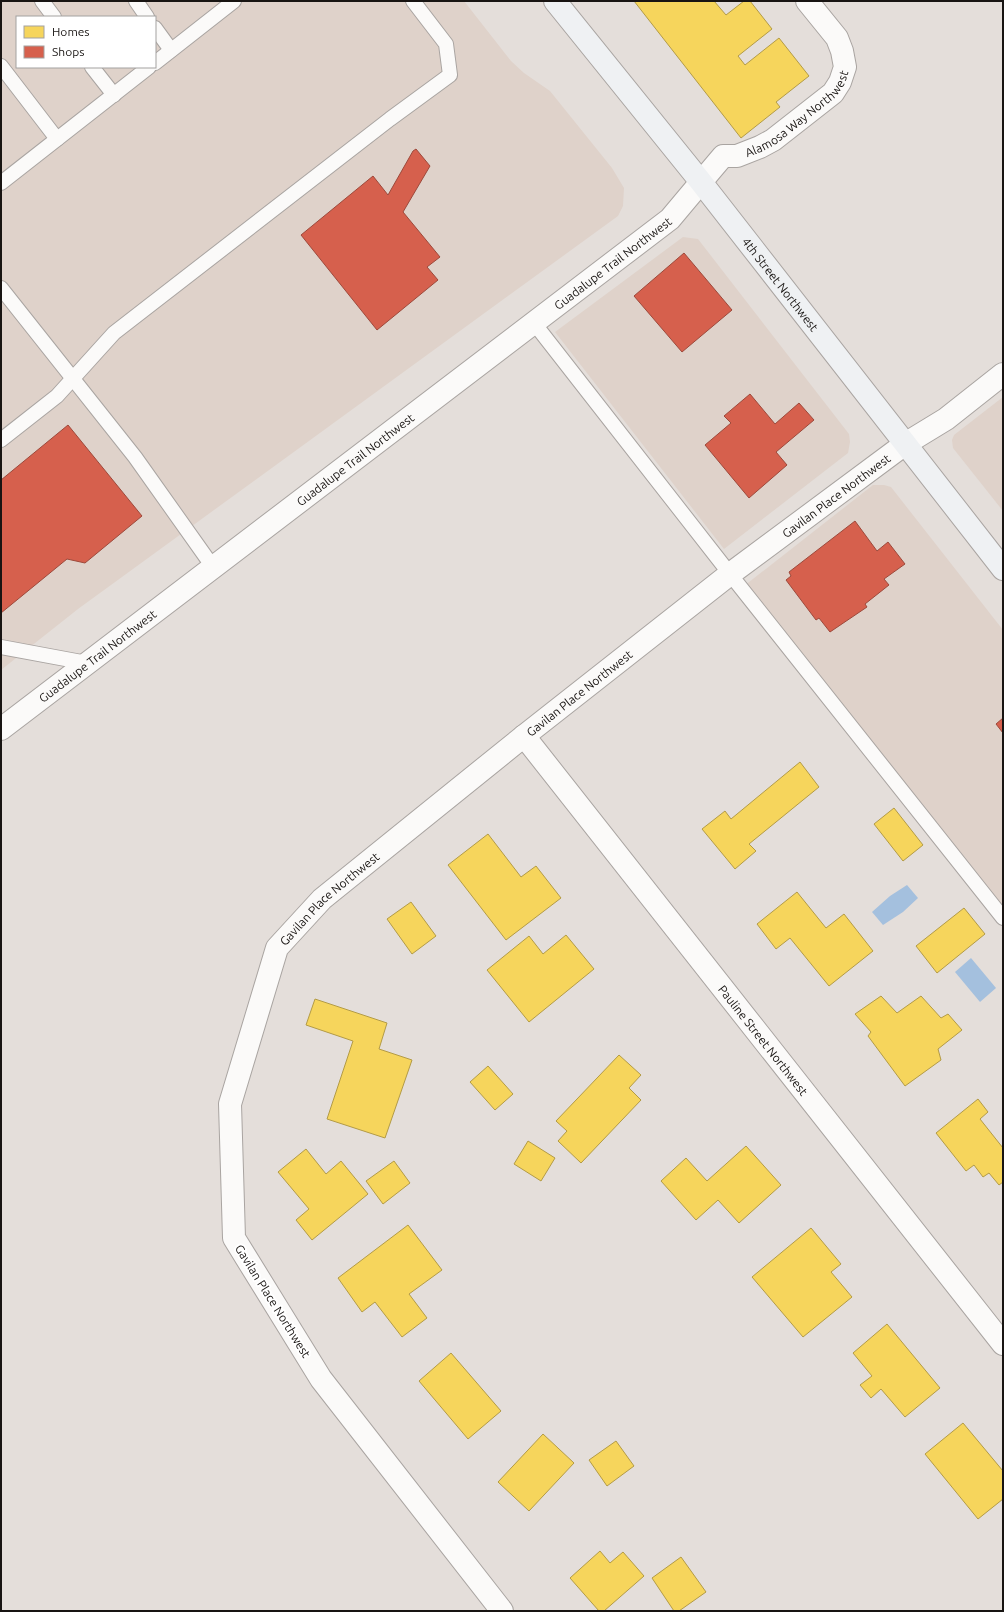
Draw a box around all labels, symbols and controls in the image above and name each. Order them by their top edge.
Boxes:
legend [16,16,156,68]
text: Homes [52,25,90,38]
text: Shops [52,45,84,58]
street label: Alamosa Way Northwest [743,68,850,159]
street label: Guadalupe Trail Northwest [551,214,674,312]
street label: 4th Street Northwest [740,235,821,334]
street label: Guadalupe Trail Northwest [294,410,416,508]
street label: Gavilan Place Northwest [779,451,893,540]
street label: Guadalupe Trail Northwest [36,607,159,704]
street label: Gavilan Place Northwest [524,647,635,738]
street label: Gavilan Place Northwest [277,849,382,948]
street label: Pauline Street Northwest [716,982,811,1098]
street label: Gavilan Place Northwest [233,1242,313,1360]

